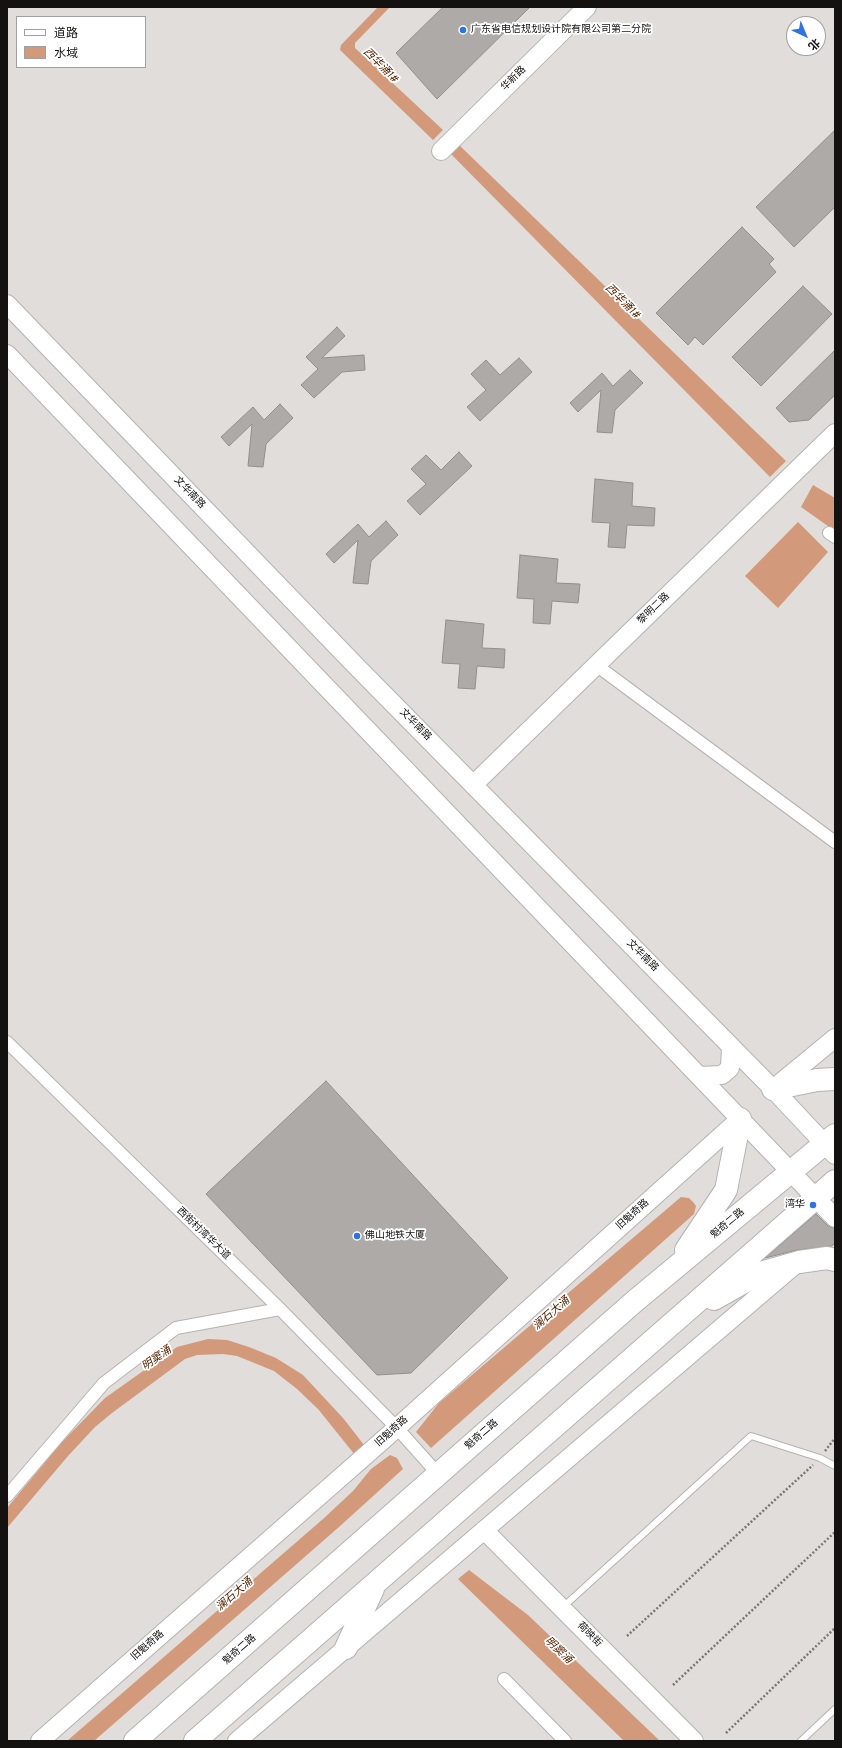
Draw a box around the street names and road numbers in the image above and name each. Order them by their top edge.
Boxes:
street label: 华新路 [499,64,529,94]
street label: 文华南路 [171,474,207,512]
street label: 黎明二路 [635,591,673,627]
street label: 文华南路 [397,707,433,743]
street label: 文华南路 [624,938,660,974]
street label: 旧魁奇路 [614,1197,652,1233]
street label: 西街村湾华大道 [174,1205,232,1263]
street label: 魁奇二路 [709,1207,747,1241]
street label: 旧魁奇路 [373,1414,411,1450]
street label: 魁奇二路 [463,1417,501,1453]
street label: 荷映街 [574,1620,604,1650]
street label: 旧魁奇路 [129,1628,167,1664]
street label: 魁奇二路 [221,1632,259,1668]

